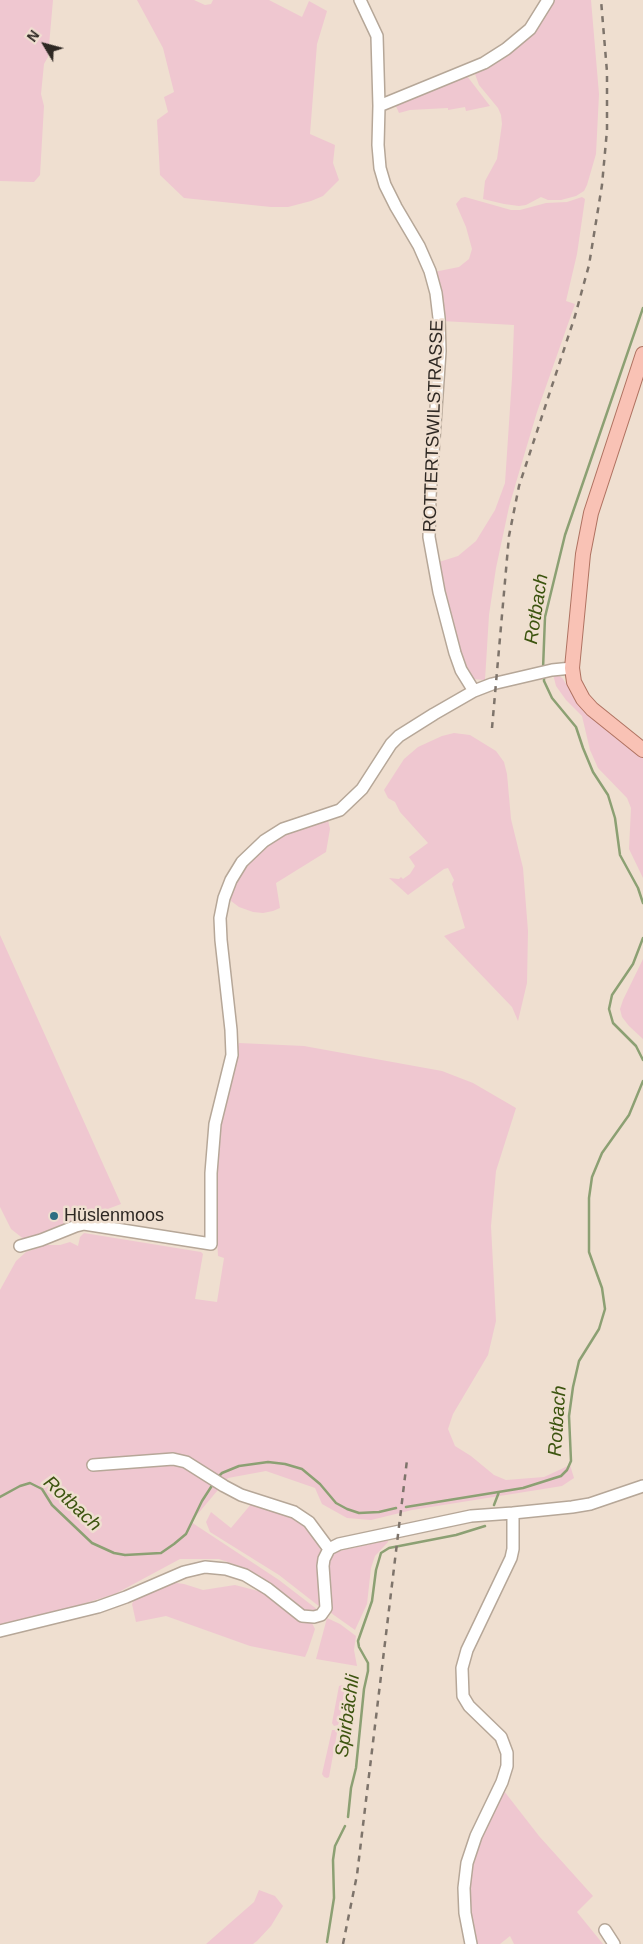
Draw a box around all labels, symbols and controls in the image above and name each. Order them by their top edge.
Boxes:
north arrow [20,20,70,70]
text: N [24,27,42,45]
street label: ROTTERTSWILSTRASSE [419,319,449,533]
water label: Rotbach [520,572,554,646]
place label: Hüslenmoos [64,1205,164,1227]
marker: Hüslenmoos [48,1210,60,1222]
water label: Rotbach [544,1385,572,1457]
water label: Rotbach [38,1472,106,1536]
water label: Spirbächli [331,1673,365,1759]

